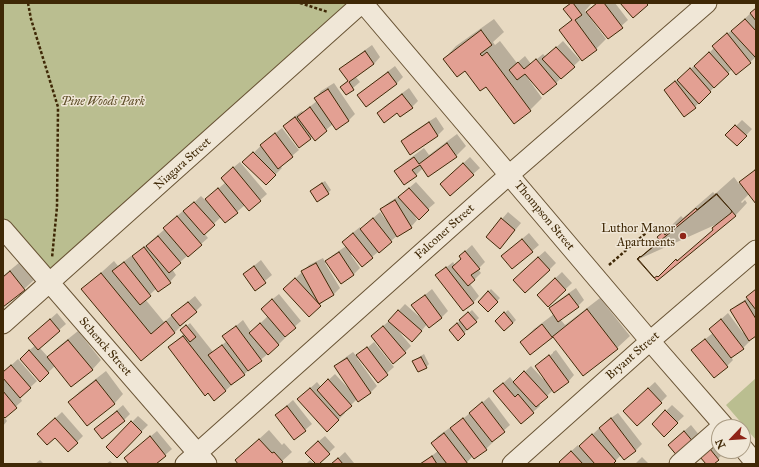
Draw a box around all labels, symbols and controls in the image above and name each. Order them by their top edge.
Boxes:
park label: Pine Woods Park [61,95,145,109]
street label: Niagara Street [152,135,214,193]
street label: Thompson Street [511,178,577,254]
street label: Falconer Street [412,201,478,263]
place label: Luthor Manor Apartments [601,222,675,250]
marker: Luthor Manor Apartments [678,231,688,241]
street label: Schenck Street [76,315,134,379]
street label: Bryant Street [603,329,663,383]
north arrow [711,419,751,459]
text: N [713,437,728,451]

